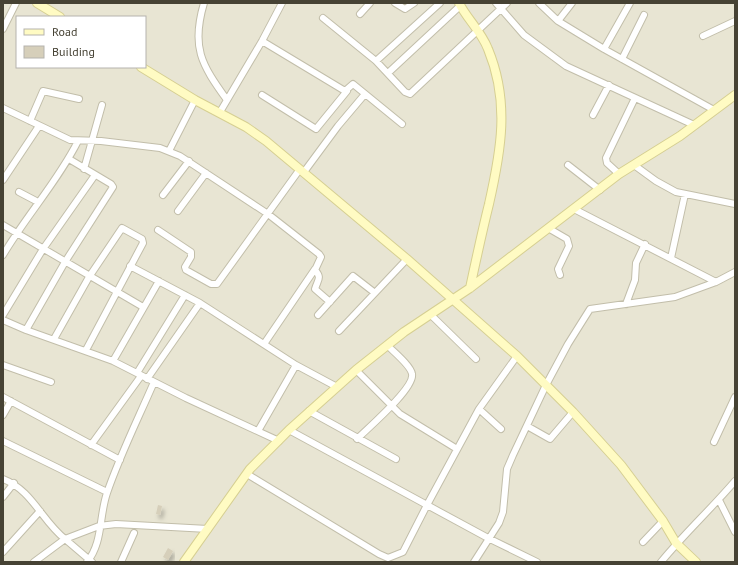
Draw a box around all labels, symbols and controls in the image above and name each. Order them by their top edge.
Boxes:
legend [16,16,146,68]
text: Road [52,24,77,39]
text: Building [52,44,95,59]

